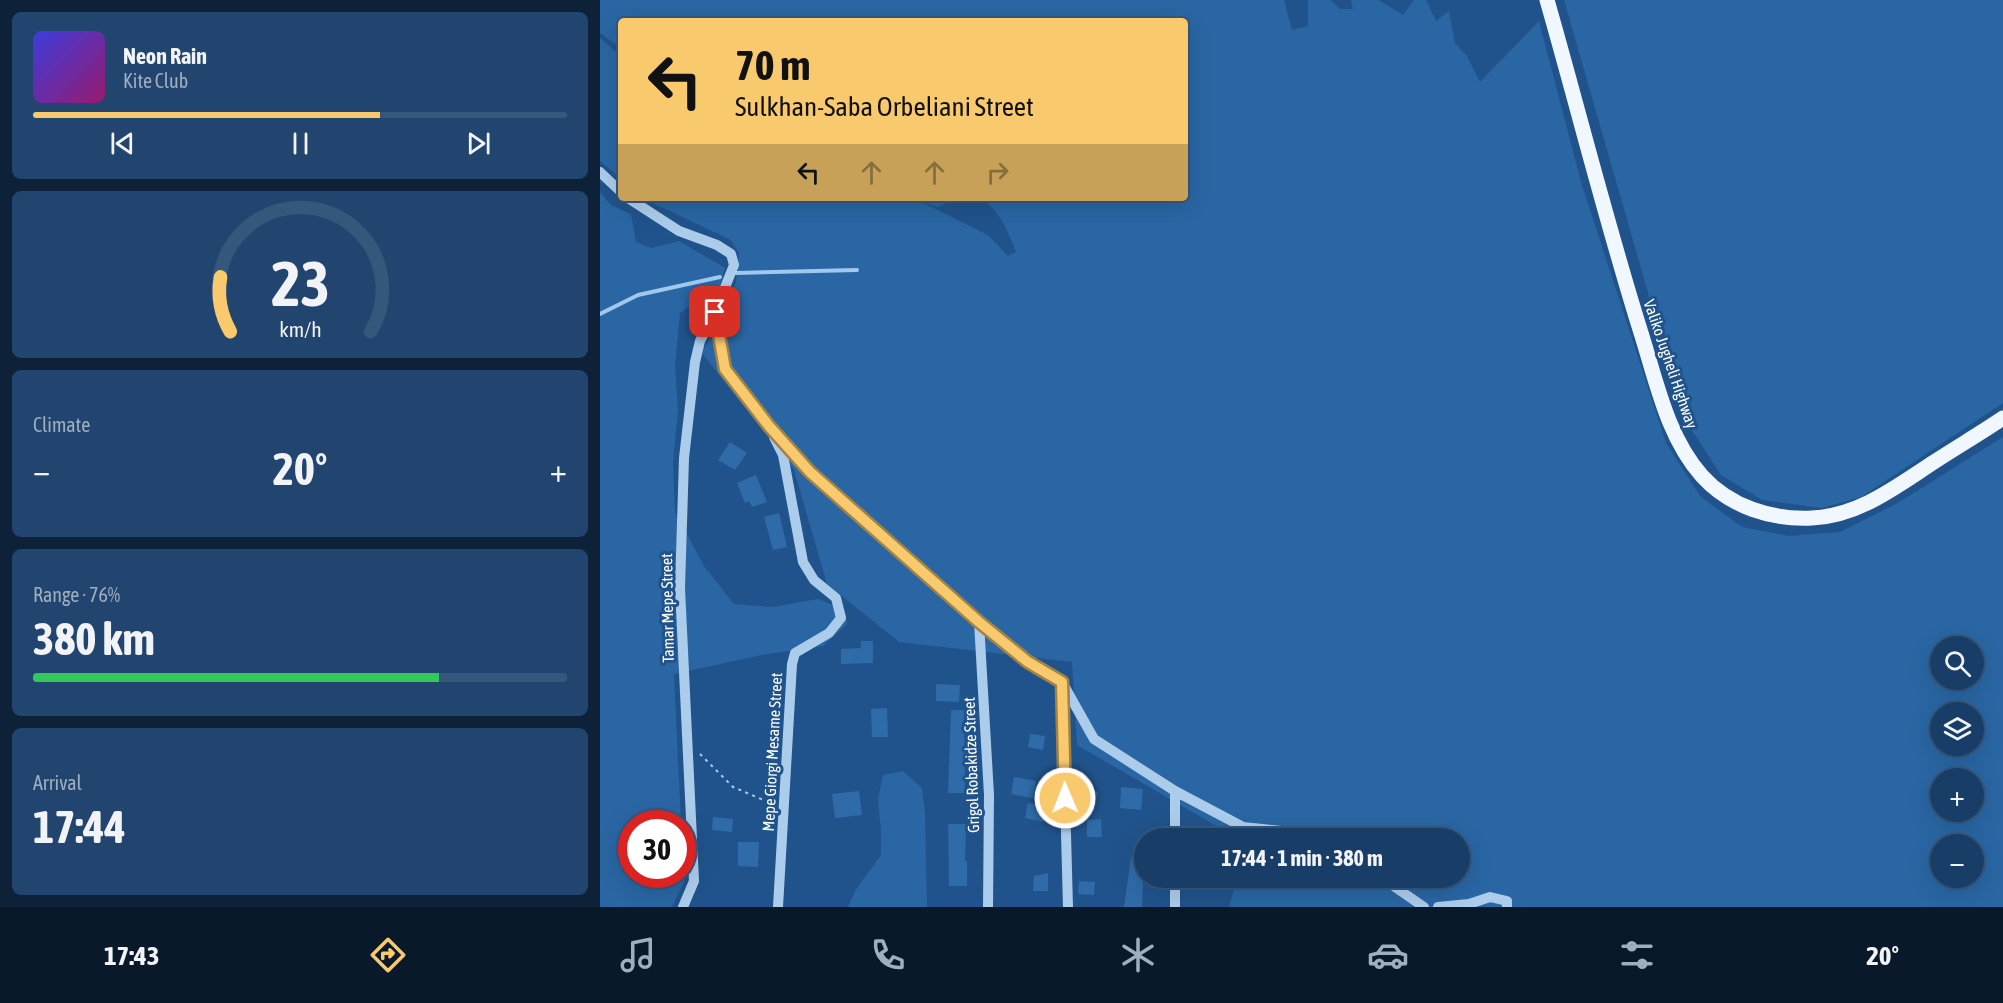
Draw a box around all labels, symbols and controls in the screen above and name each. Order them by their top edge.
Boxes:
text: 70 m [735,41,810,89]
icon: left [636,42,714,120]
text: Neon Rain [123,43,207,69]
text: Kite Club [123,69,188,92]
text: Sulkhan-Saba Orbeliani Street [735,91,1034,122]
icon: previous [106,127,139,160]
icon: pause [284,127,317,160]
icon: next [462,127,495,160]
icon: left [792,156,825,189]
icon: ahead [855,156,888,189]
icon: ahead [918,156,951,189]
icon: right [981,156,1014,189]
text: 23 [271,248,329,319]
pin [689,286,740,337]
icon: arrive [698,295,731,328]
street label: Valiko Jugheli Highway [1640,297,1702,431]
text: km/h [279,317,321,342]
text: Climate [33,413,90,436]
text: 20° [273,443,327,495]
text: − [33,451,50,489]
text: + [550,451,567,489]
street label: Tamar Mepe Street [657,553,678,663]
text: Range · 76% [33,583,120,606]
text: 380 km [33,613,155,665]
map controls [1930,636,1984,888]
button: search [1930,636,1984,690]
street label: Mepe Giorgi Mesame Street [759,672,786,832]
street label: Grigol Robakidze Street [960,696,983,833]
button: layers [1930,702,1984,756]
position arrow [1033,766,1097,830]
button: + [1930,768,1984,822]
text: Arrival [33,771,82,794]
text: 17:44 [33,801,126,853]
speed limit sign: 30 [618,810,696,888]
button: − [1930,834,1984,888]
text: 17:44 · 1 min · 380 m [1221,845,1383,871]
icon: directions [367,934,409,976]
icon: music [617,934,659,976]
icon: phone [867,934,909,976]
icon: climate [1117,934,1159,976]
icon: car [1367,934,1409,976]
icon: filters [1616,934,1658,976]
text: 17:43 [104,940,159,971]
text: 20° [1866,940,1899,971]

